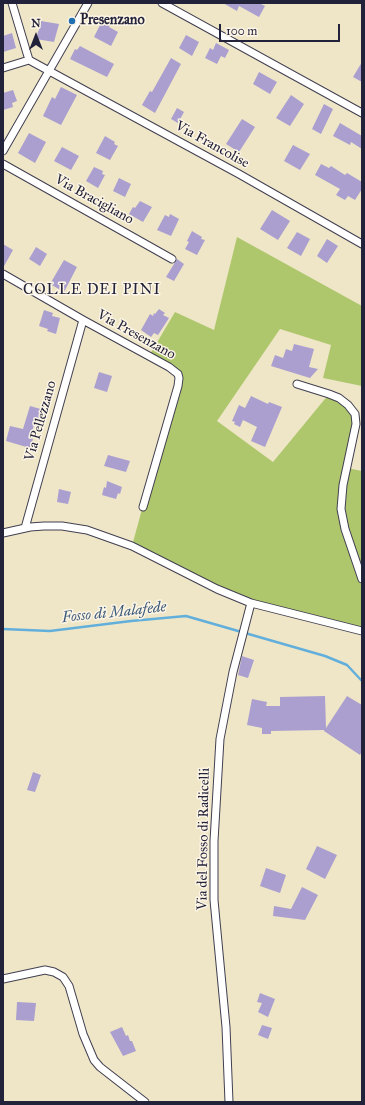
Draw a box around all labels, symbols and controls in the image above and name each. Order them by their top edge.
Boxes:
place label: Presenzano [80,13,145,29]
north arrow [16,16,56,56]
marker: Presenzano [67,16,77,26]
scale bar [221,16,342,42]
text: N [31,17,41,30]
text: 100 m [226,24,257,38]
street label: Via Francolise [172,118,252,172]
street label: Via Bracigliano [52,171,136,229]
district label: COLLE DEI PINI [23,281,161,299]
street label: Via Presenzano [94,307,178,363]
street label: Via Pellezzano [21,379,61,463]
water label: Fosso di Malafede [61,599,167,627]
street label: Via del Fosso di Radicelli [194,768,214,910]

